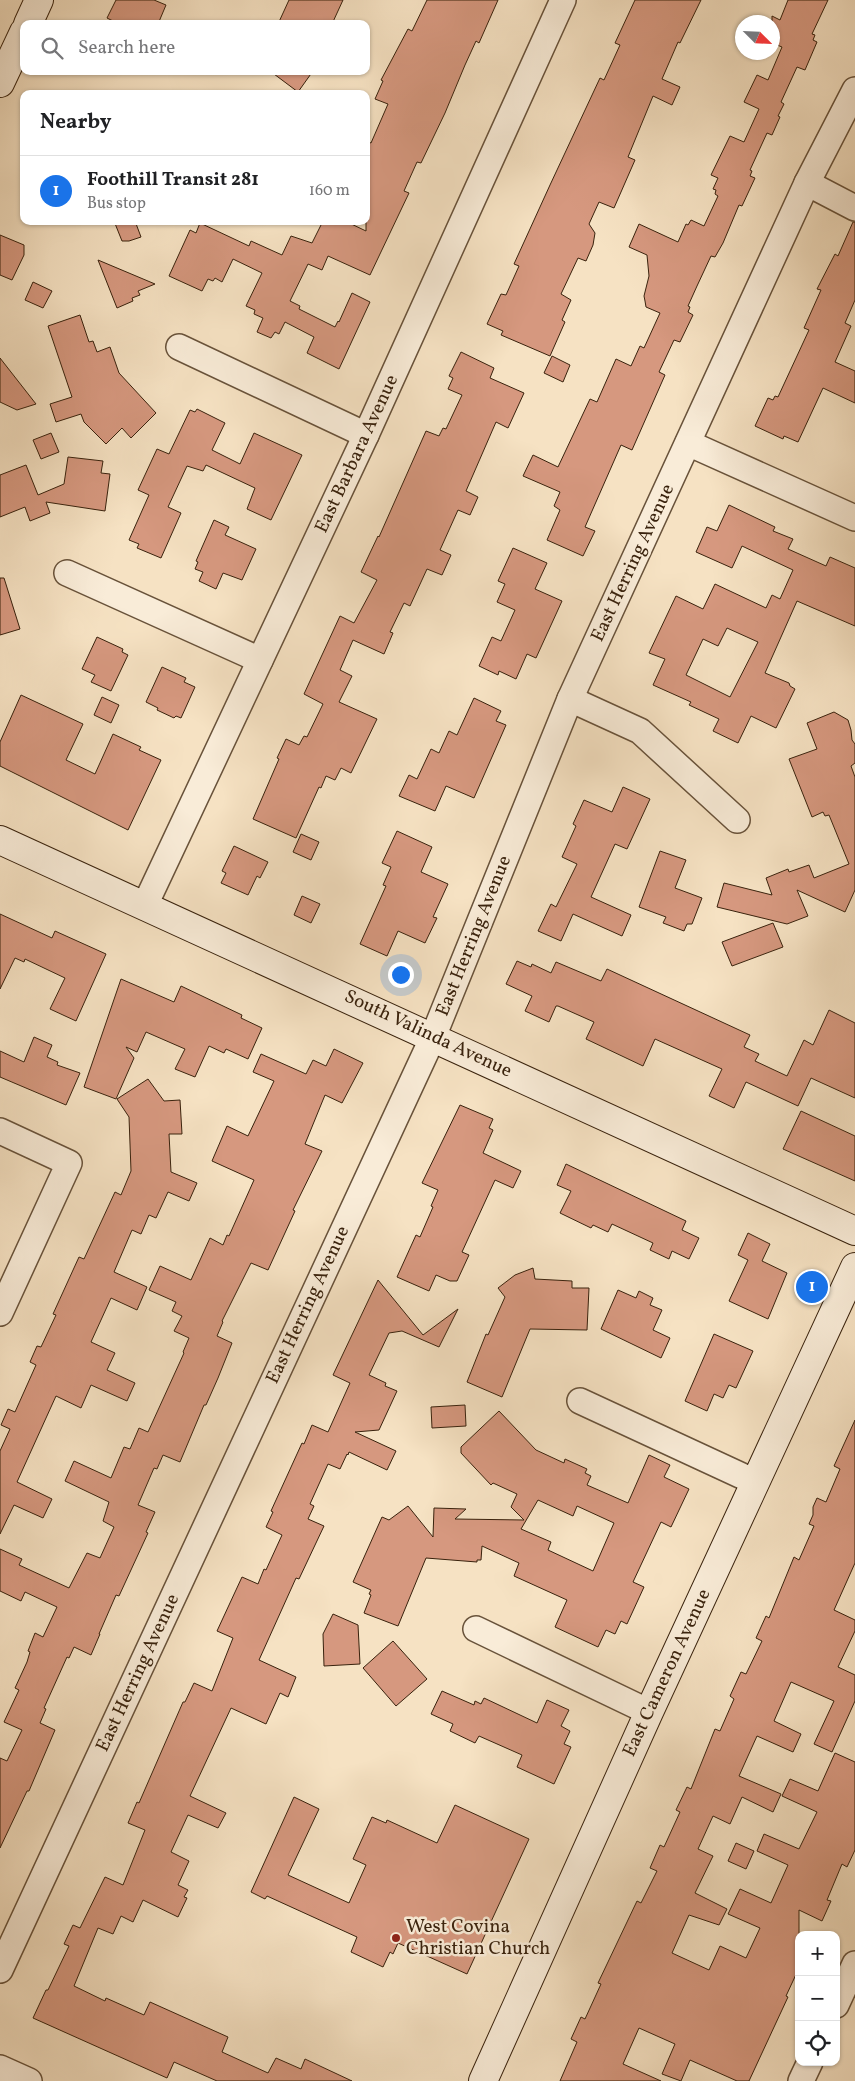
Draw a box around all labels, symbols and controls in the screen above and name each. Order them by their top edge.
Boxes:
north arrow [735,15,780,60]
search box [20,20,370,75]
icon: search [38,34,66,62]
text: Search here [78,35,175,61]
text: Nearby [40,108,111,137]
text: Foothill Transit 281 [87,167,259,193]
text: 1 [53,180,59,202]
text: 160 m [309,180,350,202]
text: Bus stop [87,193,146,215]
street label: East Barbara Avenue [309,371,405,537]
street label: East Herring Avenue [585,480,681,646]
street label: East Herring Avenue [430,852,518,1020]
your location [388,962,414,988]
street label: South Valinda Avenue [340,984,516,1084]
street label: East Herring Avenue [260,1222,356,1388]
pin: 1 [796,1268,828,1306]
street label: East Cameron Avenue [617,1585,717,1761]
street label: East Herring Avenue [90,1590,186,1756]
place label: West Covina Christian Church [406,1914,550,1962]
map controls [795,1931,840,2066]
button: + [795,1931,840,1976]
marker: West Covina Christian Church [390,1932,402,1944]
button: − [795,1976,840,2021]
button: locate [795,2021,840,2066]

